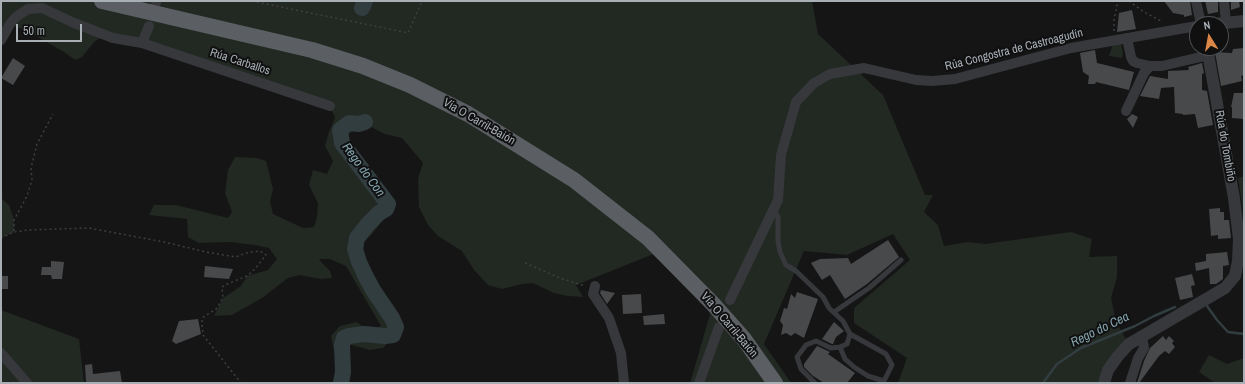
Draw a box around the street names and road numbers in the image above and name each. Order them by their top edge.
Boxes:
street label: Rúa Congostra de Castroagudín [944,26,1084,74]
street label: Rúa Carballos [208,46,272,78]
street label: Vía O Carril-Baión [440,96,518,148]
street label: Rúa do Tombiño [1212,109,1238,183]
street label: Vía O Carril-Baión [698,289,760,361]

